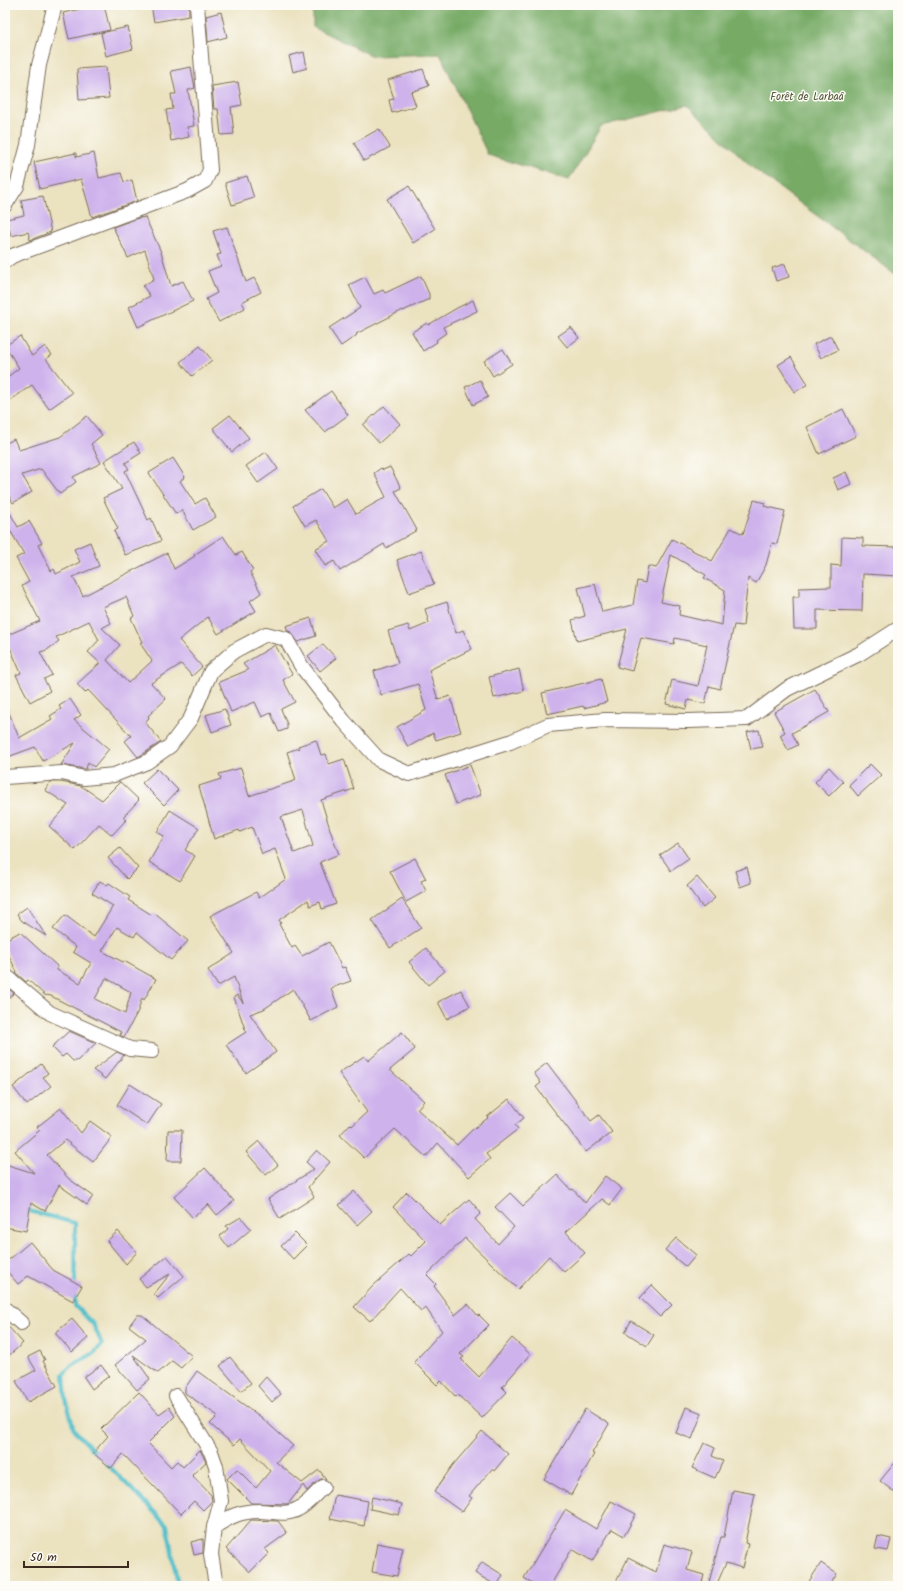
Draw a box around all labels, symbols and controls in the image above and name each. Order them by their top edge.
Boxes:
park label: Forêt de Larbaâ [770,88,845,106]
scale bar [24,1543,128,1569]
text: 50 m [30,1548,57,1567]

